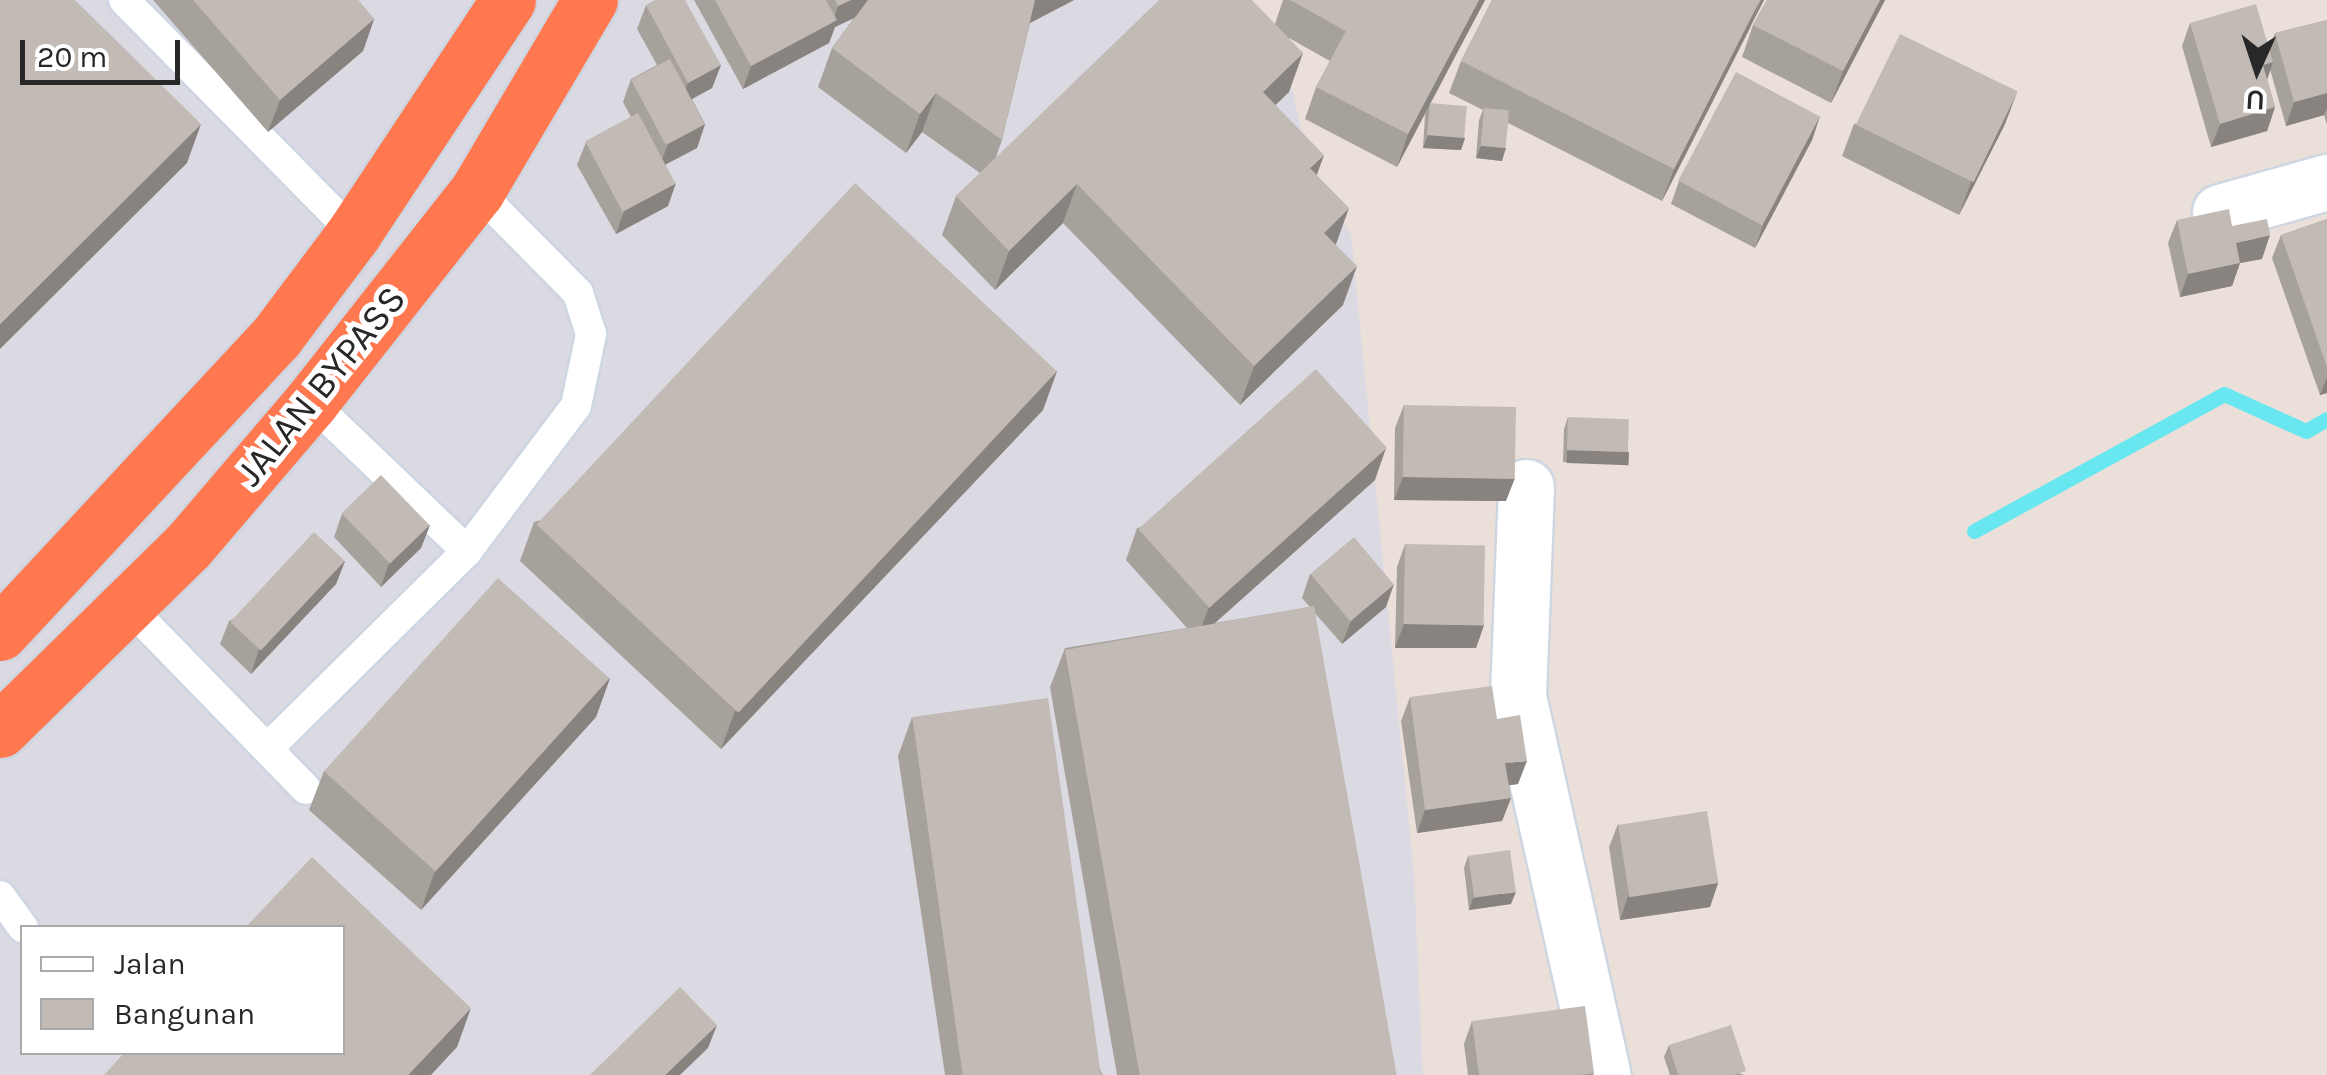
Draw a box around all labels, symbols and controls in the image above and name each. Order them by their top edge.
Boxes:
scale bar [25,20,185,82]
north arrow [2207,20,2307,120]
text: 20 m [37,39,107,75]
text: U [2245,83,2266,117]
street label: JALAN BYPASS [227,277,415,495]
legend [20,925,345,1055]
text: Jalan [114,946,186,982]
text: Bangunan [114,996,255,1032]

